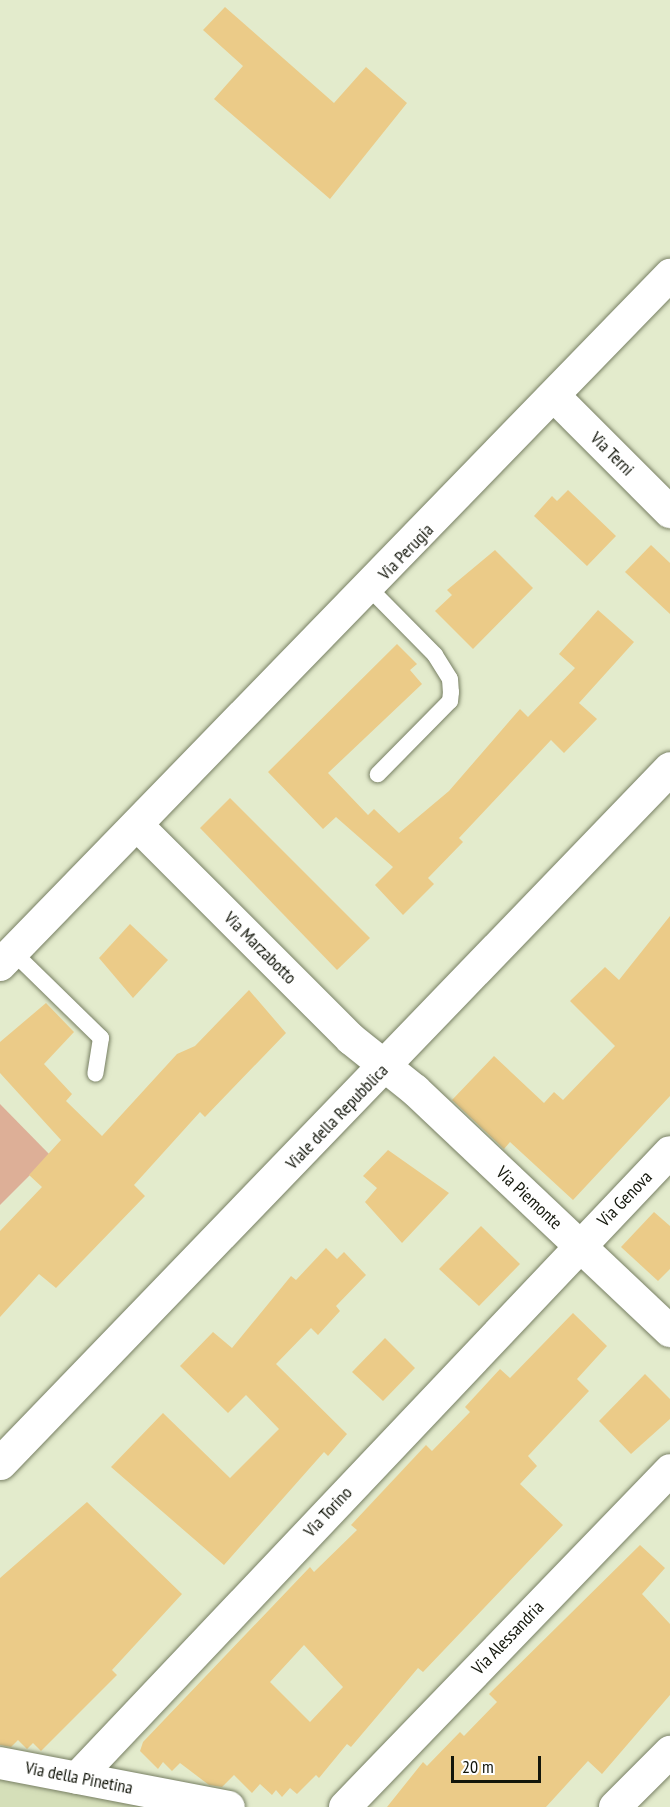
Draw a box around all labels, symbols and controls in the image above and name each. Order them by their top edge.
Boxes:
street label: Via Terni [585,427,639,481]
street label: Via Perugia [374,519,438,585]
street label: Via Marzabotto [219,907,301,989]
street label: Viale della Repubblica [281,1060,393,1174]
street label: Via Piemonte [492,1162,566,1234]
street label: Via Genova [593,1167,657,1231]
street label: Via Torino [299,1482,357,1542]
street label: Via Alessandria [467,1597,549,1679]
scale bar [454,1744,544,1782]
text: 20 m [462,1755,494,1778]
street label: Via della Pinetina [23,1757,135,1799]

